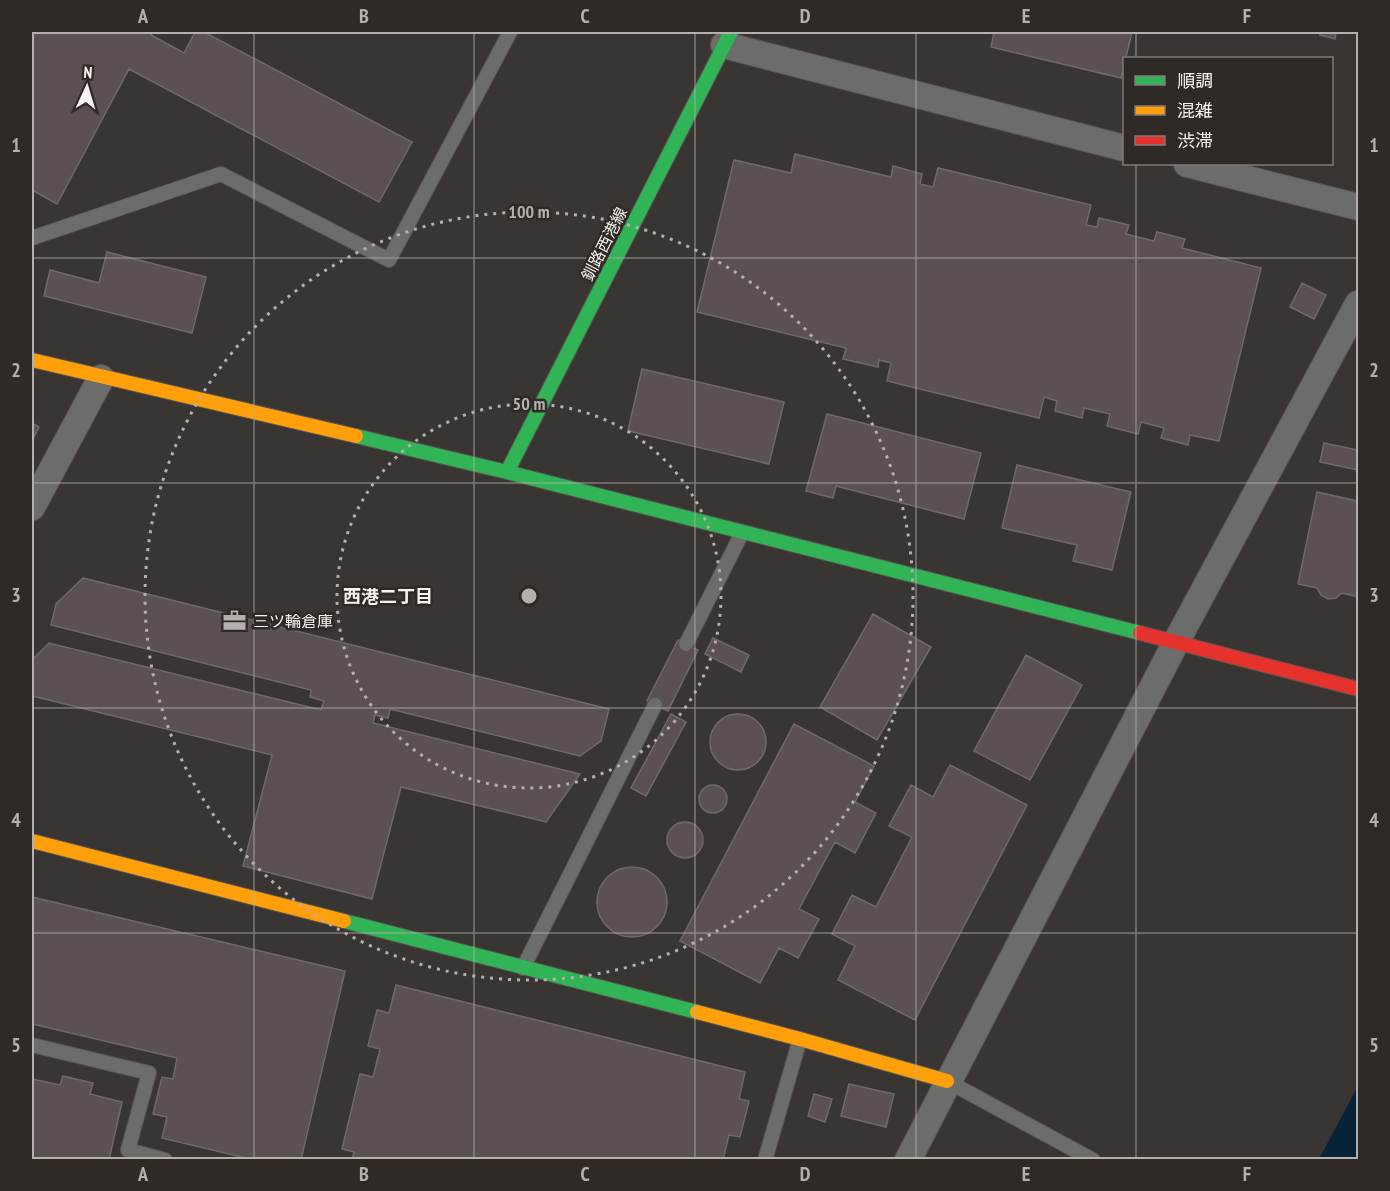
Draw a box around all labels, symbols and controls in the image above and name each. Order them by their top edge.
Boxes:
text: A [137,3,149,29]
text: B [359,3,369,29]
text: C [580,3,590,29]
text: D [800,3,811,29]
text: E [1022,3,1030,29]
text: F [1243,3,1251,29]
north arrow [57,57,117,117]
legend [1123,57,1333,165]
text: N [83,62,93,82]
text: 順調 [1177,69,1213,92]
text: 混雑 [1177,99,1213,122]
text: 渋滞 [1177,129,1213,152]
text: 1 [11,132,21,158]
text: 1 [1369,132,1379,158]
text: 100 m [508,200,550,223]
street label: 釧路西港線 [577,204,631,284]
text: 2 [11,357,21,383]
text: 2 [1369,357,1379,383]
text: 50 m [513,392,545,415]
text: 3 [11,582,21,608]
text: 3 [1369,582,1379,608]
district label: 西港二丁目 [343,585,433,608]
centre of rings [519,586,539,606]
office icon: 三ツ輪倉庫 [222,608,248,634]
place label: 三ツ輪倉庫 [253,611,333,631]
text: 4 [11,807,21,833]
text: 4 [1369,807,1379,833]
text: 5 [11,1032,21,1058]
text: 5 [1369,1032,1379,1058]
text: A [137,1161,149,1187]
text: B [359,1161,369,1187]
text: C [580,1161,590,1187]
text: D [800,1161,811,1187]
text: E [1022,1161,1030,1187]
text: F [1243,1161,1251,1187]

